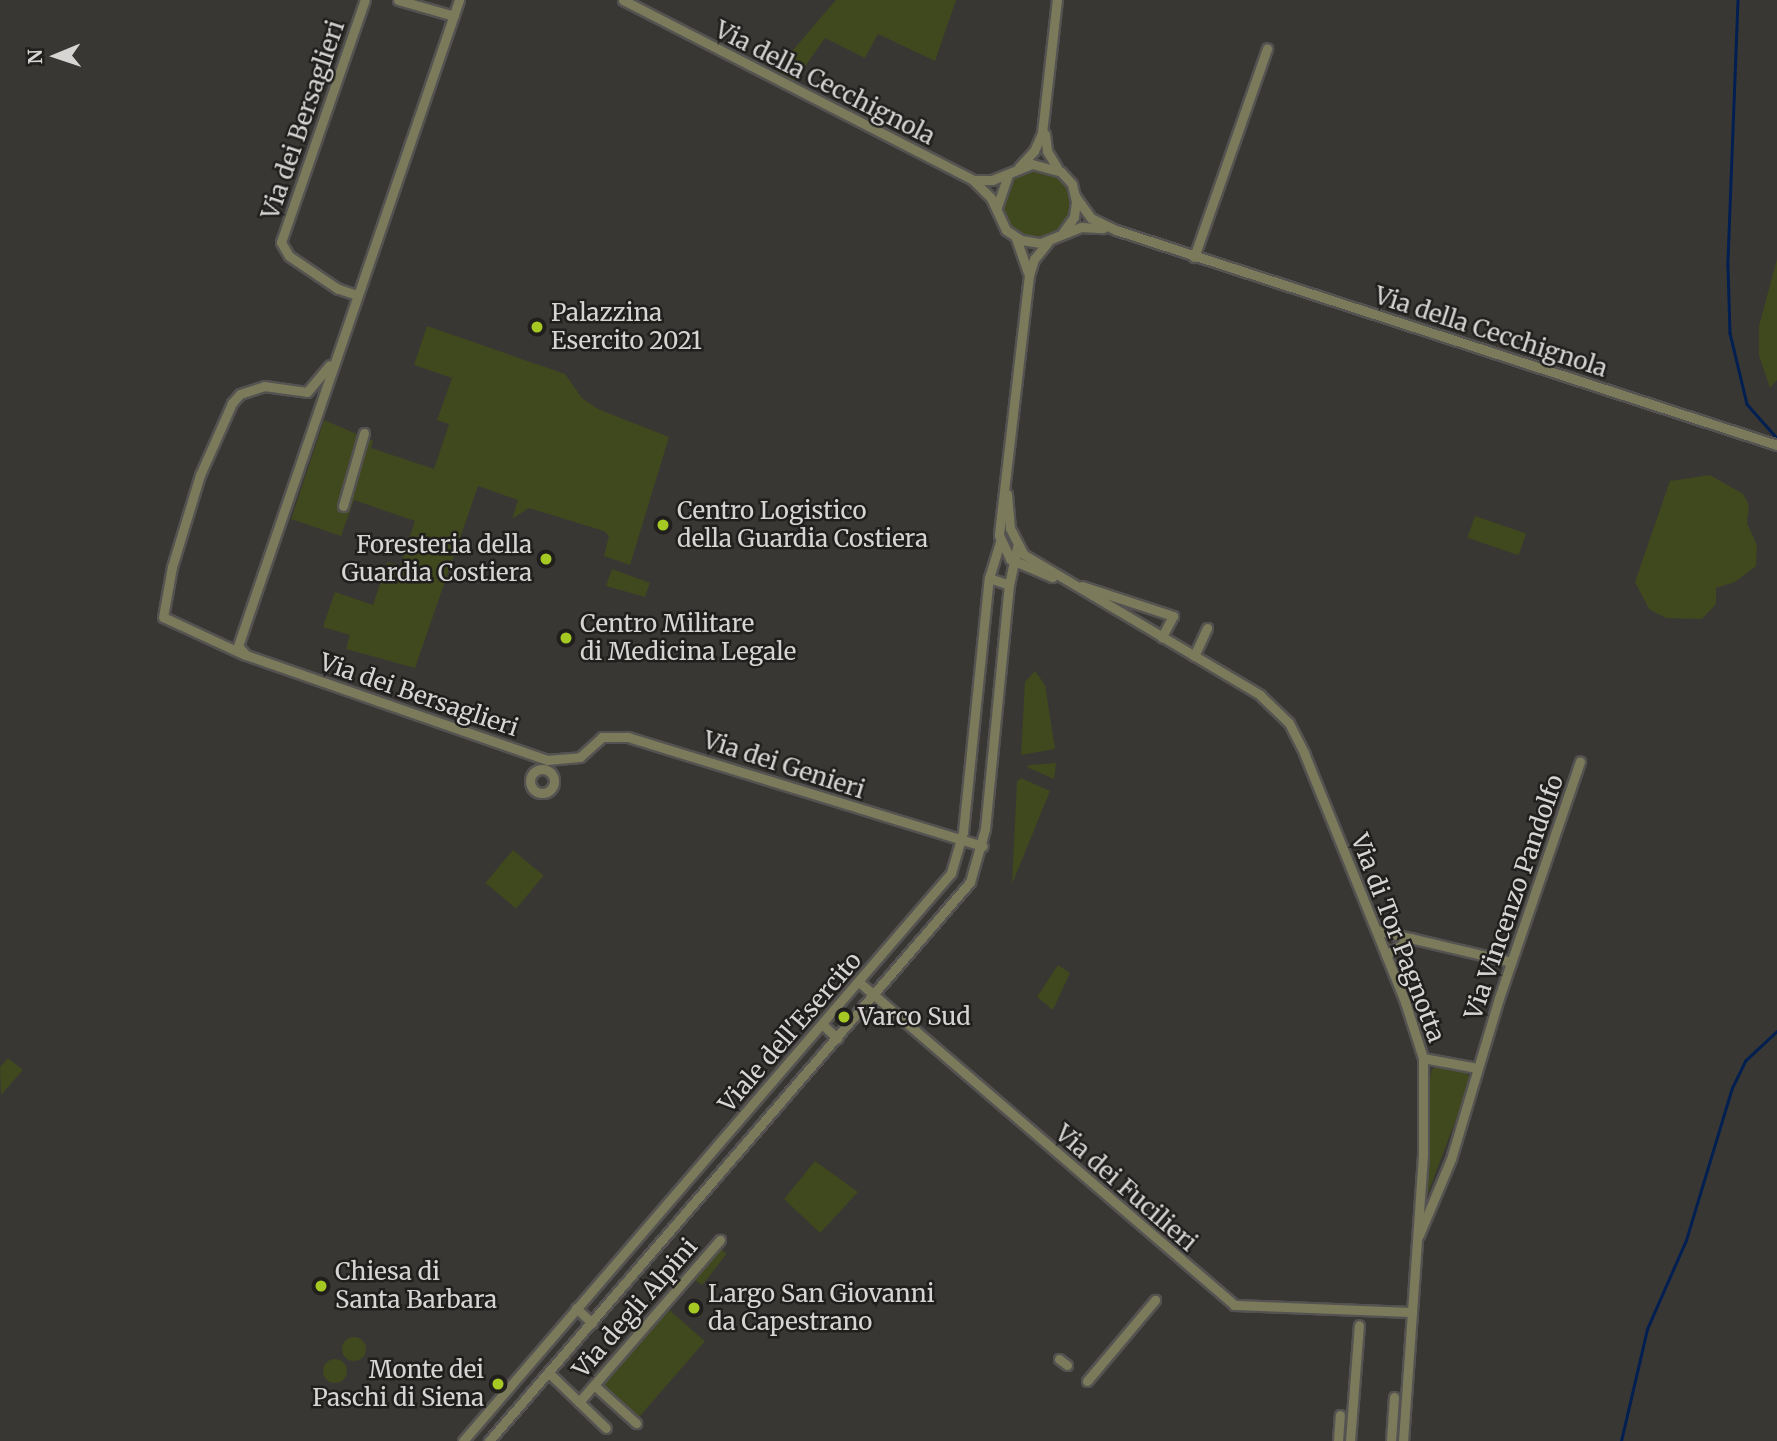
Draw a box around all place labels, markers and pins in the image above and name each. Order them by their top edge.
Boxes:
place label: Palazzina Esercito 2021 [551,299,702,355]
marker: Palazzina Esercito 2021 [529,319,545,335]
place label: Centro Logistico della Guardia Costiera [677,497,928,553]
marker: Centro Logistico della Guardia Costiera [655,517,671,533]
place label: Foresteria della Guardia Costiera [342,531,532,587]
marker: Foresteria della Guardia Costiera [538,551,554,567]
place label: Centro Militare di Medicina Legale [580,610,796,666]
marker: Centro Militare di Medicina Legale [558,630,574,646]
place label: Varco Sud [858,1003,971,1031]
marker: Varco Sud [836,1009,852,1025]
place label: Chiesa di Santa Barbara [335,1258,497,1314]
marker: Chiesa di Santa Barbara [313,1278,329,1294]
place label: Largo San Giovanni da Capestrano [708,1280,934,1336]
marker: Largo San Giovanni da Capestrano [686,1300,702,1316]
place label: Monte dei Paschi di Siena [312,1356,484,1412]
marker: Monte dei Paschi di Siena [490,1376,506,1392]

